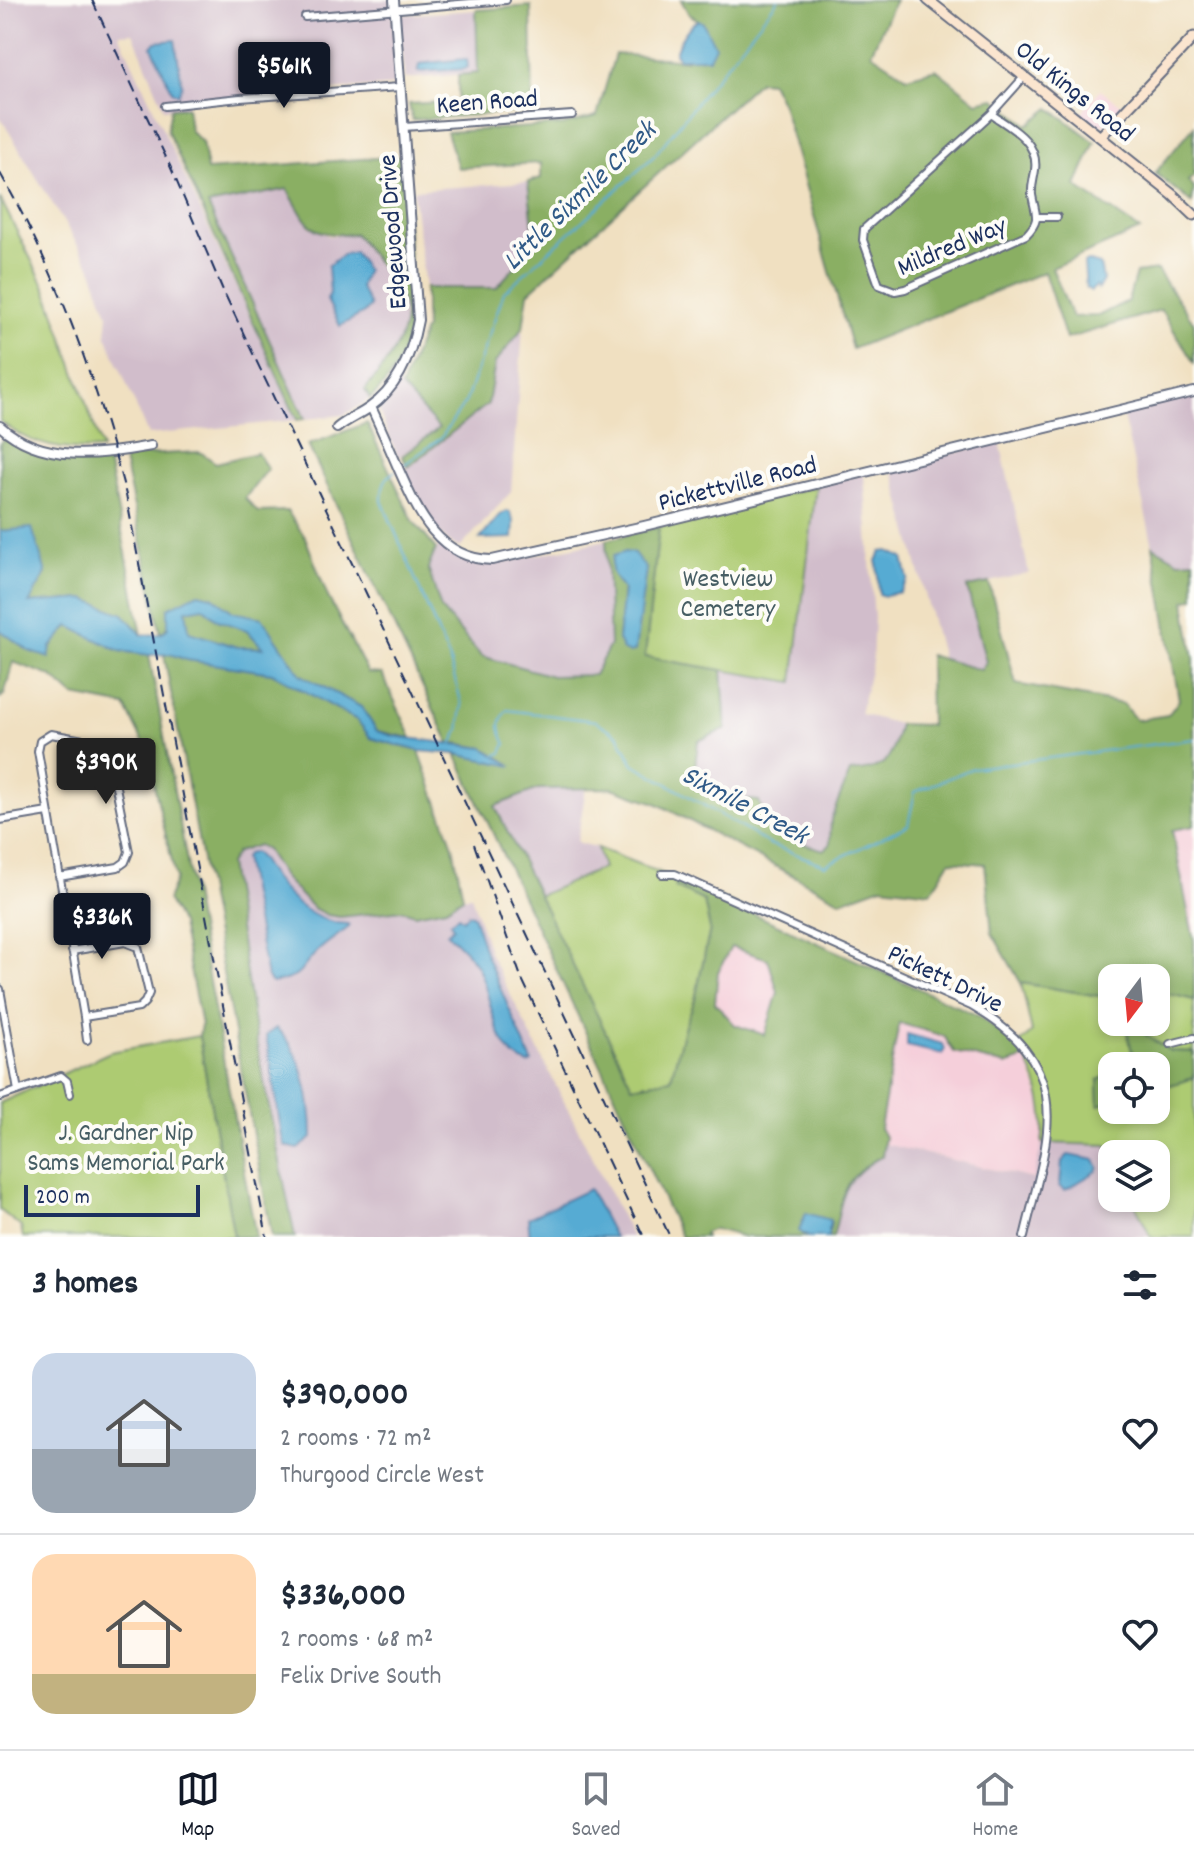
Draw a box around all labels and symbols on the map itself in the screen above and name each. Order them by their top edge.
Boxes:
street label: Old Kings Road [1006,33,1142,153]
pin: $561K [228,42,340,110]
street label: Keen Road [435,81,539,125]
water label: Little Sixmile Creek [495,112,669,282]
street label: Edgewood Drive [371,153,418,310]
street label: Mildred Way [892,208,1013,288]
street label: Pickettville Road [655,448,821,523]
park label: Westview Cemetery [681,562,776,629]
pin: $390K [50,738,162,806]
water label: Sixmile Creek [673,757,816,859]
pin: $336K [46,893,158,961]
street label: Pickett Drive [880,936,1008,1024]
north arrow [1098,964,1170,1036]
park label: J. Gardner Nip Sams Memorial Park [27,1116,225,1183]
scale bar [24,1181,200,1217]

